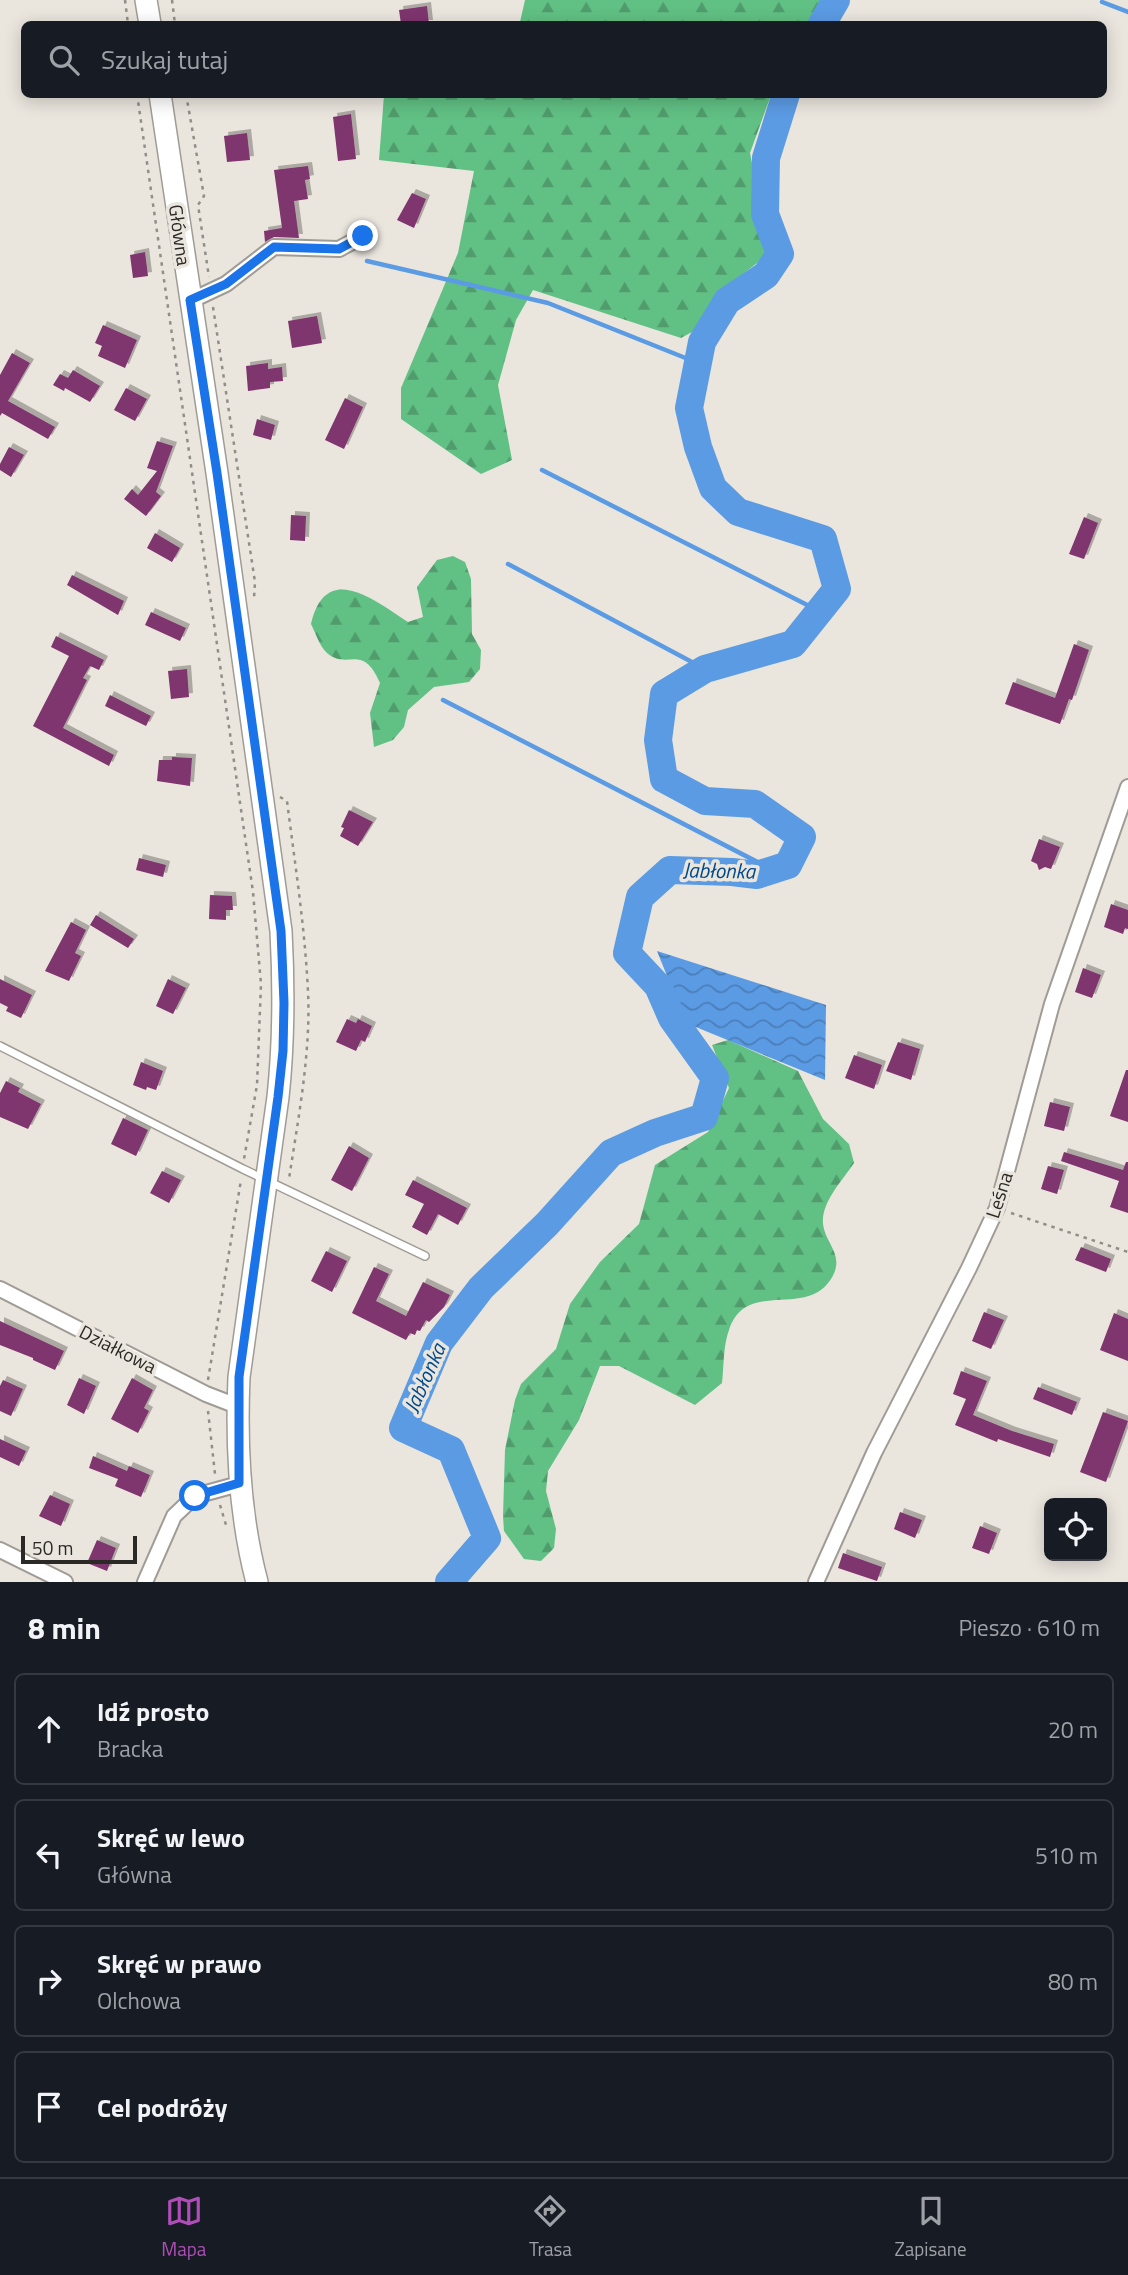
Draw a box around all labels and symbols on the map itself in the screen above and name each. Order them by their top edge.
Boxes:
street label: Główna [162,202,199,268]
route end [347,220,378,251]
water label: Jabłonka [682,853,757,887]
street label: Leśna [977,1167,1020,1222]
street label: Działkowa [75,1317,162,1381]
water label: Jabłonka [395,1337,454,1417]
route start [179,1480,210,1511]
scale bar [21,1533,136,1565]

